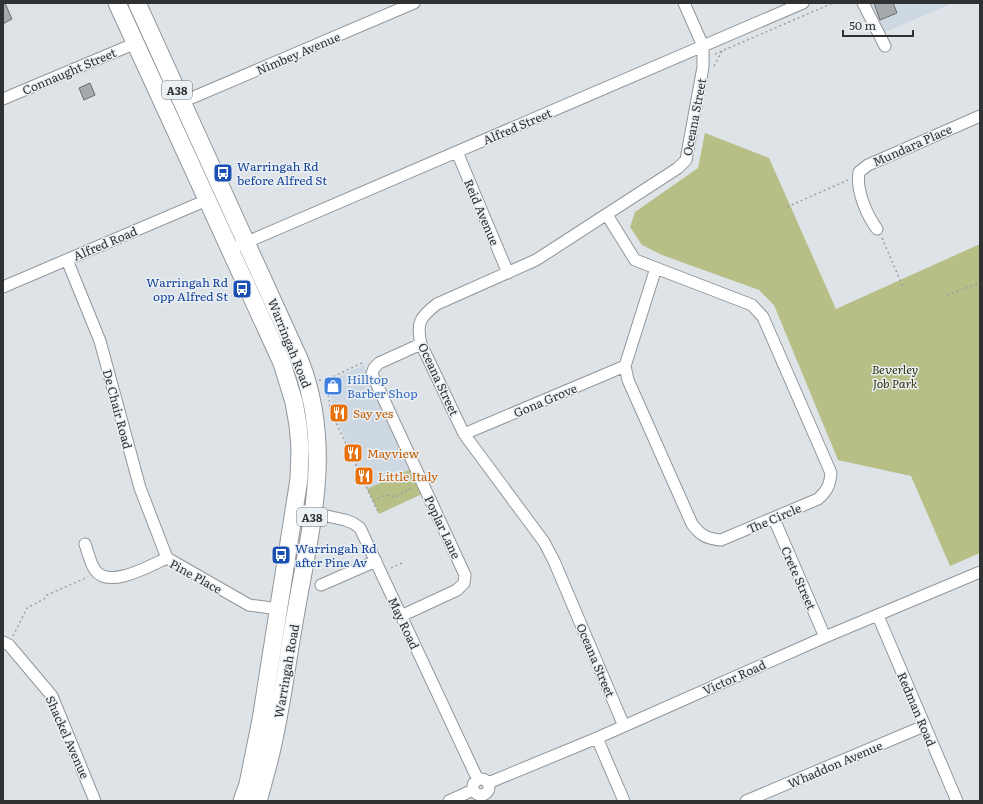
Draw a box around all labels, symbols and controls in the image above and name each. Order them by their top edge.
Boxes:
scale bar [843,12,913,38]
text: 50 m [849,16,876,34]
street label: Nimbey Avenue [253,27,343,79]
street label: Connaught Street [19,43,119,99]
street label: Oceana Street [678,76,710,157]
road number: A38 [162,81,192,99]
street label: Alfred Street [480,103,554,149]
street label: Mundara Place [870,120,954,170]
place label: Warringah Rd before Alfred St [237,157,327,189]
bus stop icon: Warringah Rd before Alfred St [212,162,234,184]
street label: Reid Avenue [460,176,504,248]
street label: Alfred Road [70,221,140,265]
place label: Warringah Rd opp Alfred St [146,273,229,305]
bus stop icon: Warringah Rd opp Alfred St [231,278,253,300]
street label: Warringah Road [264,296,316,391]
street label: Oceana Street [414,339,464,419]
park label: Beverley Job Park [872,360,918,392]
street label: De Chair Road [99,367,137,451]
place label: Hilltop Barber Shop [347,370,418,402]
shop icon: Hilltop Barber Shop [322,375,344,397]
street label: Gona Grove [511,379,579,421]
restaurant icon: Say yes [328,402,350,424]
place label: Say yes [353,404,394,422]
restaurant icon: Mayview [342,442,364,464]
place label: Mayview [367,444,420,462]
restaurant icon: Little Italy [353,465,375,487]
place label: Little Italy [378,467,438,485]
street label: Poplar Lane [420,492,466,562]
street label: The Circle [744,499,804,537]
road number: A38 [297,508,327,526]
place label: Warringah Rd after Pine Av [295,539,377,571]
street label: Crete Street [777,543,821,613]
bus stop icon: Warringah Rd after Pine Av [270,544,292,566]
street label: Pine Place [166,554,226,598]
street label: May Road [384,594,424,653]
street label: Oceana Street [572,620,620,700]
street label: Warringah Road [269,622,303,719]
street label: Victor Road [699,655,769,699]
street label: Redman Road [893,669,941,750]
street label: Shackel Avenue [42,693,94,781]
street label: Whaddon Avenue [785,736,885,792]

